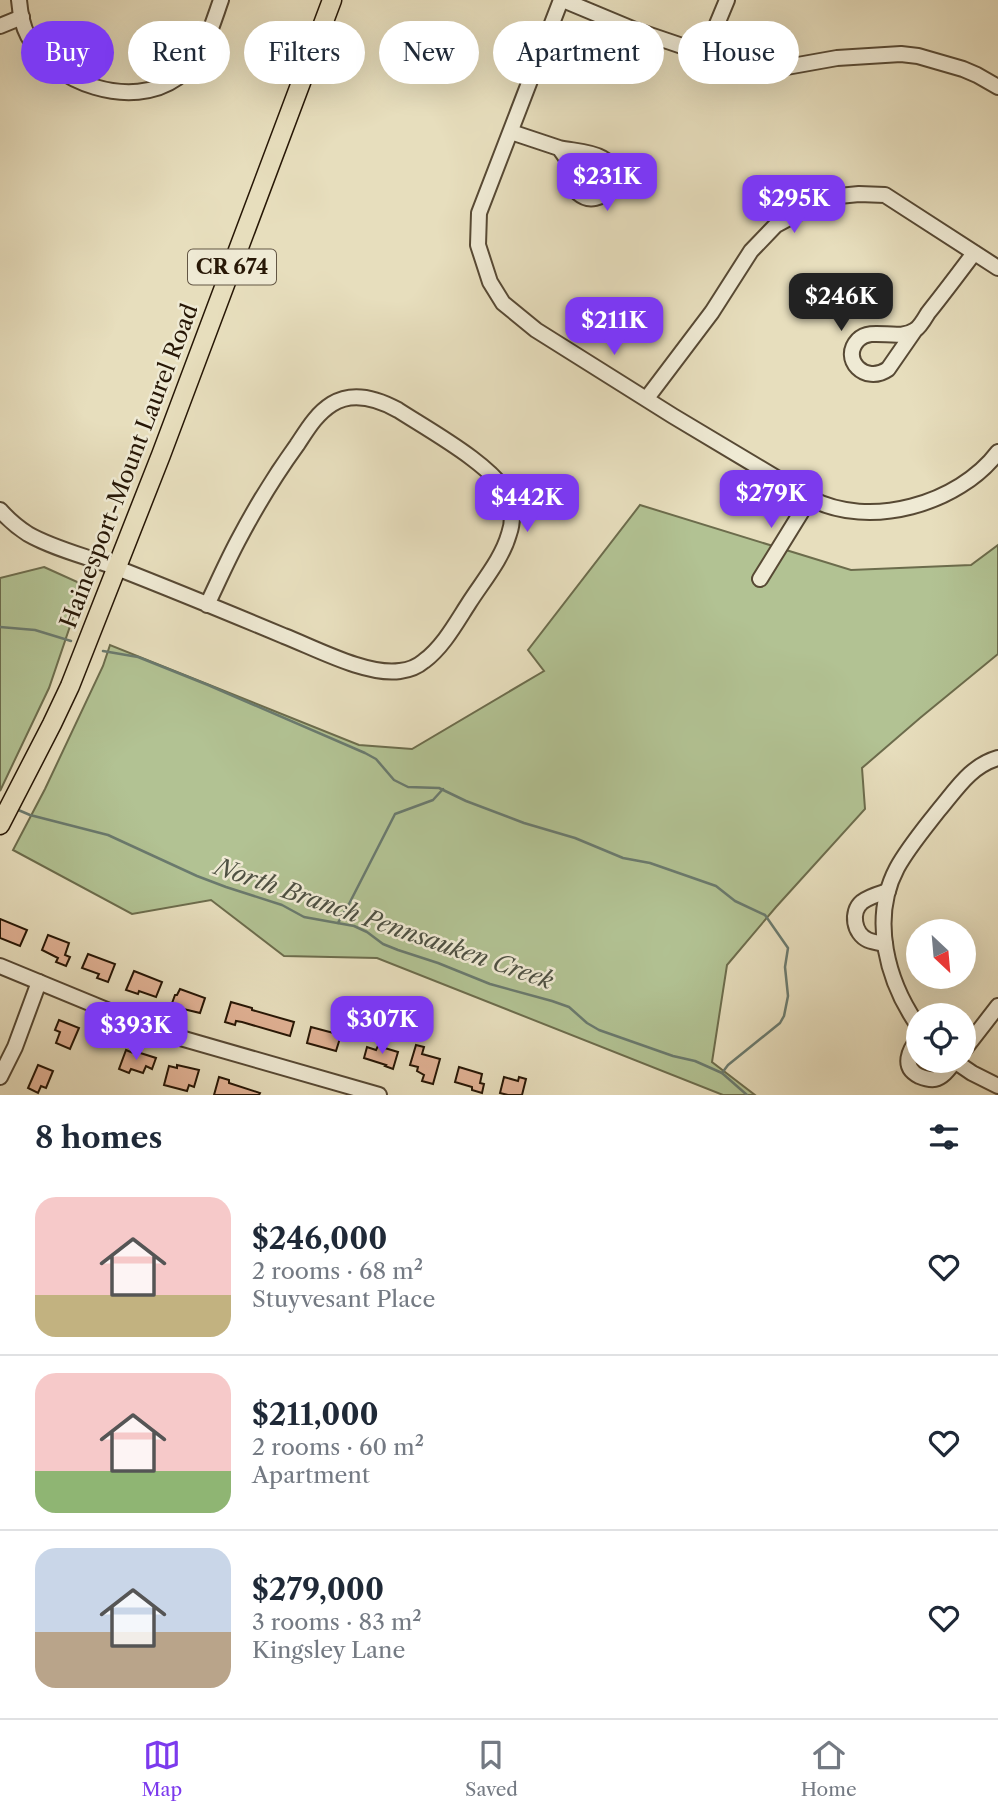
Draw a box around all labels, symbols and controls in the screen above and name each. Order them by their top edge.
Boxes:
chip: Buy [21,21,114,84]
chip: Rent [128,21,230,84]
chip: Filters [244,21,365,84]
chip: New [379,21,479,84]
chip: Apartment [493,21,664,84]
chip: House [678,21,799,84]
pin: $231K [558,154,656,213]
text: $231K [573,162,641,190]
pin: $295K [745,176,843,235]
text: $295K [758,184,830,212]
road number: CR 674 [188,250,276,284]
pin: $246K [792,274,890,333]
text: $246K [805,282,877,310]
pin: $211K [565,298,663,357]
street label: Hainesport-Mount Laurel Road [54,300,204,632]
text: $211K [581,306,647,334]
pin: $279K [722,470,820,530]
pin: $442K [478,475,576,534]
text: $279K [736,479,806,507]
text: $442K [491,483,563,511]
water label: North Branch Pennsauken Creek [209,851,558,995]
north arrow [906,919,976,989]
map controls [906,919,976,1073]
pin: $307K [333,996,431,1056]
pin: $393K [87,1002,185,1062]
button: locate [906,1003,976,1073]
text: $307K [347,1005,417,1033]
text: $393K [101,1011,171,1039]
icon: filters [925,1118,963,1156]
text: 8 homes [35,1119,162,1156]
text: $246,000 [252,1220,387,1257]
icon: home [91,1225,175,1309]
icon: heart [925,1248,963,1286]
text: 2 rooms · 68 m² [252,1257,423,1285]
text: Stuyvesant Place [252,1285,435,1313]
text: $211,000 [252,1396,379,1433]
icon: home [91,1401,175,1485]
icon: heart [925,1424,963,1462]
text: 2 rooms · 60 m² [252,1433,424,1461]
text: Apartment [252,1461,370,1489]
text: $279,000 [252,1571,384,1608]
icon: home [91,1576,175,1660]
icon: heart [925,1599,963,1637]
text: 3 rooms · 83 m² [252,1608,422,1636]
text: Kingsley Lane [252,1636,405,1664]
tab: Map [141,1736,182,1801]
tab: Saved [465,1736,518,1801]
tab: Home [801,1736,857,1801]

